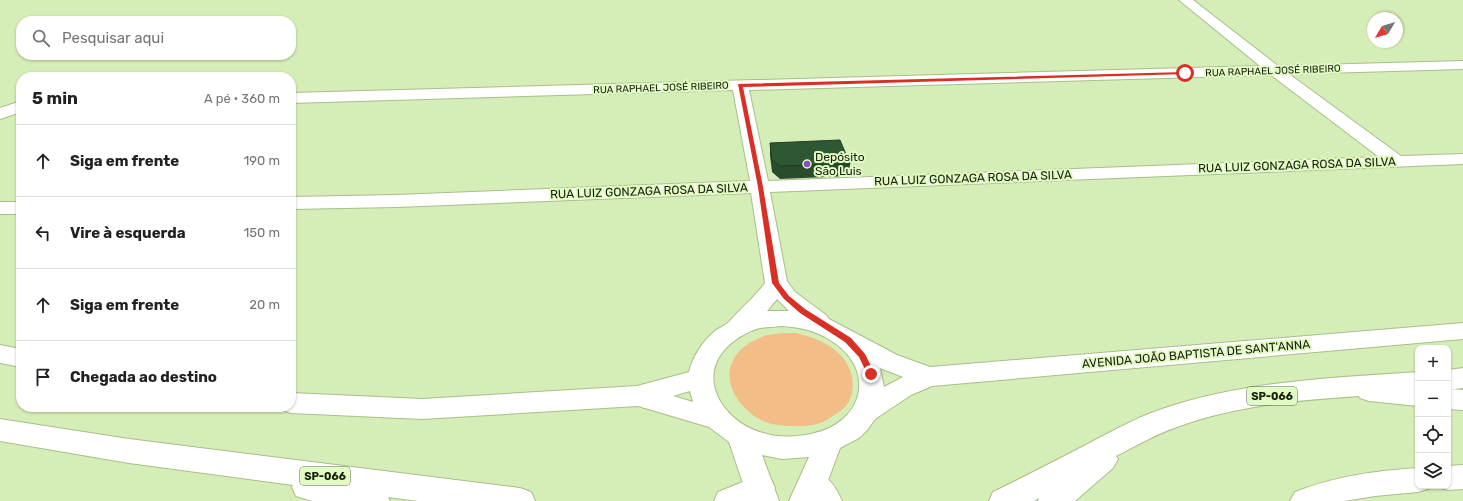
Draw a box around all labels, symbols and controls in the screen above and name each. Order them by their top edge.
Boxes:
north arrow [1367,12,1403,48]
search box [16,16,296,60]
icon: search [30,27,52,49]
text: Pesquisar aqui [62,29,164,47]
street label: RUA RAPHAEL JOSÉ RIBEIRO [1205,63,1341,79]
route start [1176,64,1194,82]
street label: RUA RAPHAEL JOSÉ RIBEIRO [593,80,729,96]
text: 5 min [32,88,78,108]
text: A pé · 360 m [204,91,280,106]
icon: ahead [32,150,54,172]
place label: Depósito São Luis [815,150,865,178]
text: Siga em frente [70,152,179,170]
text: 190 m [244,153,280,168]
street label: RUA LUIZ GONZAGA ROSA DA SILVA [1198,155,1396,175]
marker: Depósito São Luis [802,159,812,169]
street label: RUA LUIZ GONZAGA ROSA DA SILVA [874,168,1072,188]
street label: RUA LUIZ GONZAGA ROSA DA SILVA [550,181,748,201]
icon: left [32,222,54,244]
text: Vire à esquerda [70,224,186,242]
text: 150 m [244,225,280,240]
icon: ahead [32,294,54,316]
text: Siga em frente [70,296,179,314]
text: 20 m [249,297,280,312]
street label: AVENIDA JOÃO BAPTISTA DE SANT'ANNA [1081,337,1311,371]
map controls [1415,345,1451,489]
button: + [1415,345,1451,381]
route end [862,365,880,383]
icon: arrive [32,366,54,388]
text: Chegada ao destino [70,368,217,386]
button: − [1415,381,1451,417]
road number: SP-066 [1247,387,1297,405]
button: locate [1415,417,1451,453]
button: layers [1415,453,1451,489]
road number: SP-066 [300,467,350,485]

